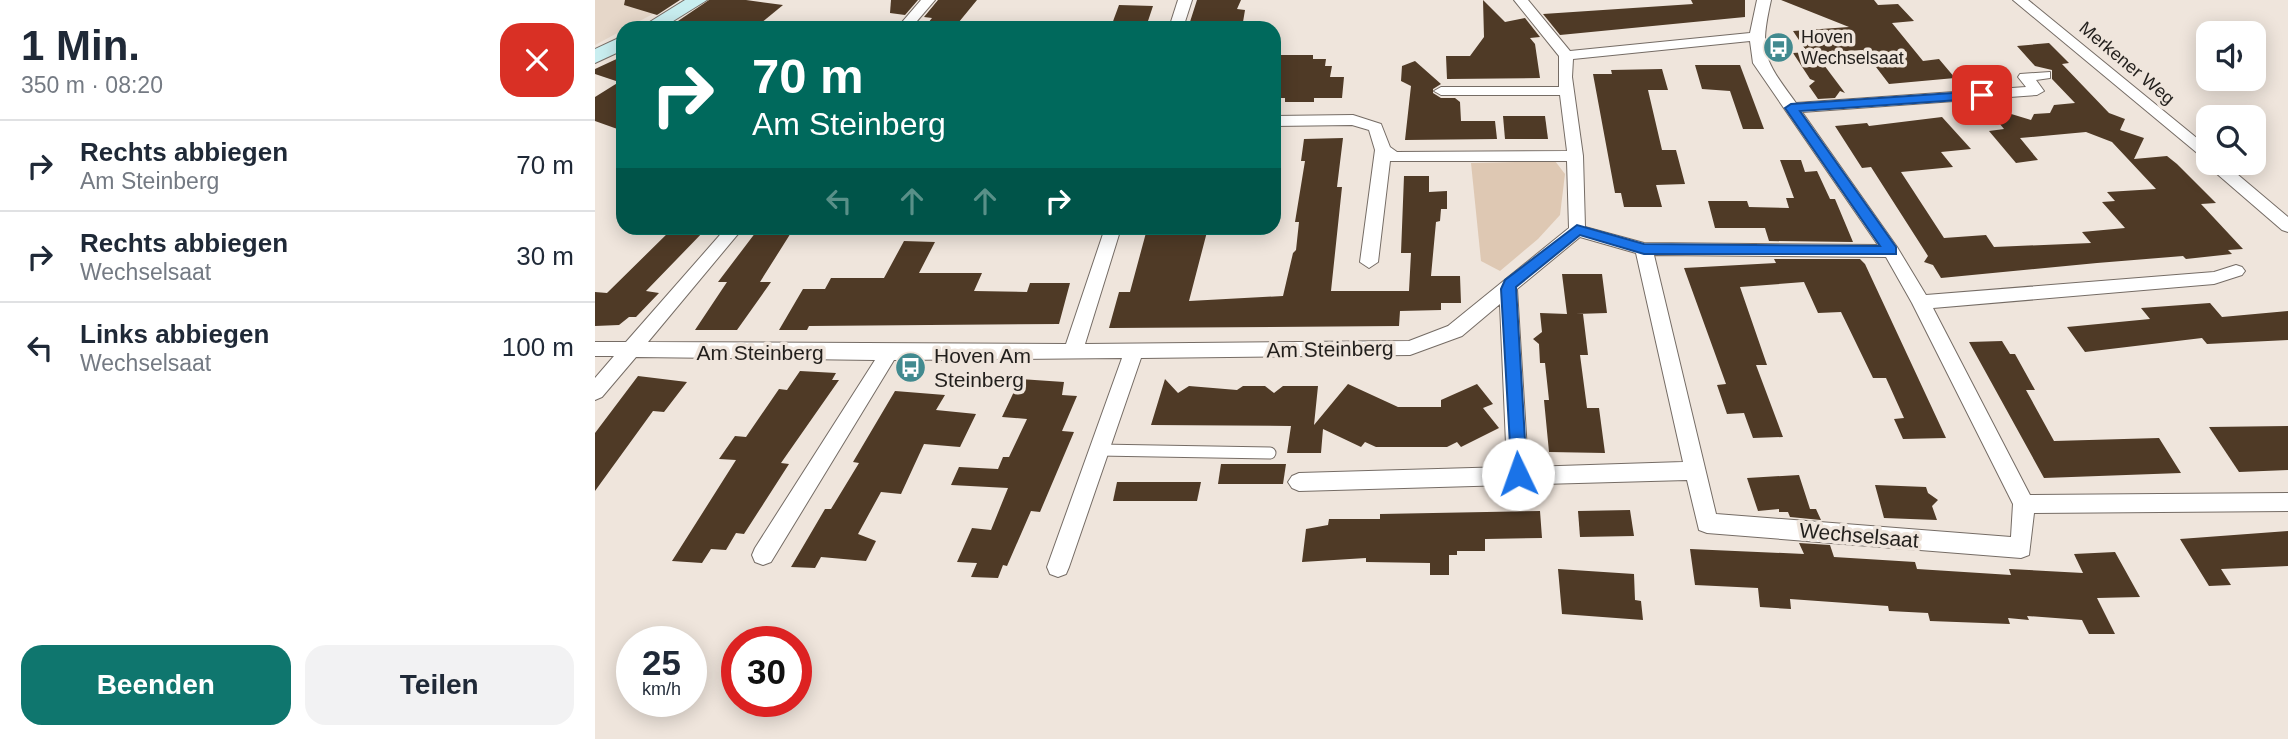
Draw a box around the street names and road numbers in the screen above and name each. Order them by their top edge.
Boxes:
street label: Merkener Weg [2075,18,2179,108]
street label: Am Steinberg [1266,336,1394,362]
street label: Am Steinberg [696,341,824,364]
street label: Wechselsaat [1798,518,1920,552]

